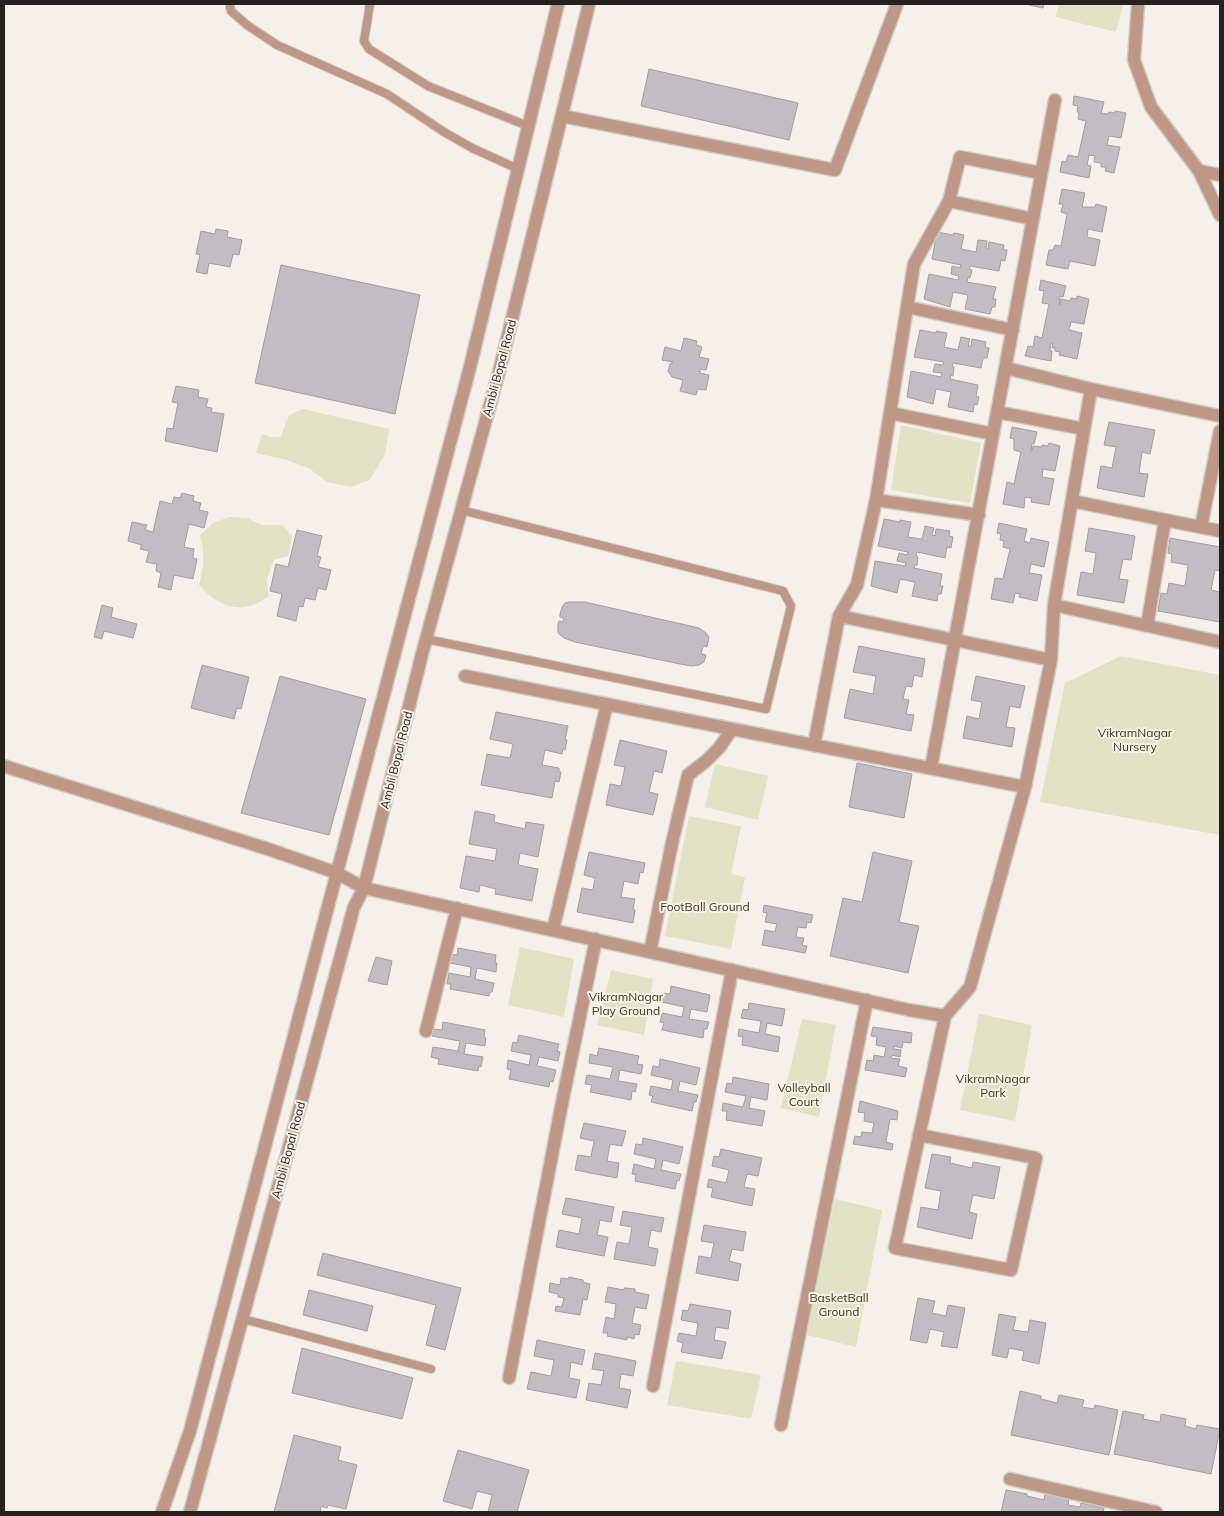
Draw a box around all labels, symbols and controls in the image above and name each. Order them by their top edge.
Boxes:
street label: Ambli Bopal Road [479,318,519,418]
street label: Ambli Bopal Road [377,710,415,810]
park label: VikramNagar Nursery [1098,725,1173,754]
park label: FootBall Ground [660,899,750,914]
park label: VikramNagar Play Ground [589,989,664,1018]
park label: VikramNagar Park [956,1071,1031,1100]
park label: Volleyball Court [777,1080,831,1109]
street label: Ambli Bopal Road [268,1100,308,1200]
park label: BasketBall Ground [809,1290,869,1319]

